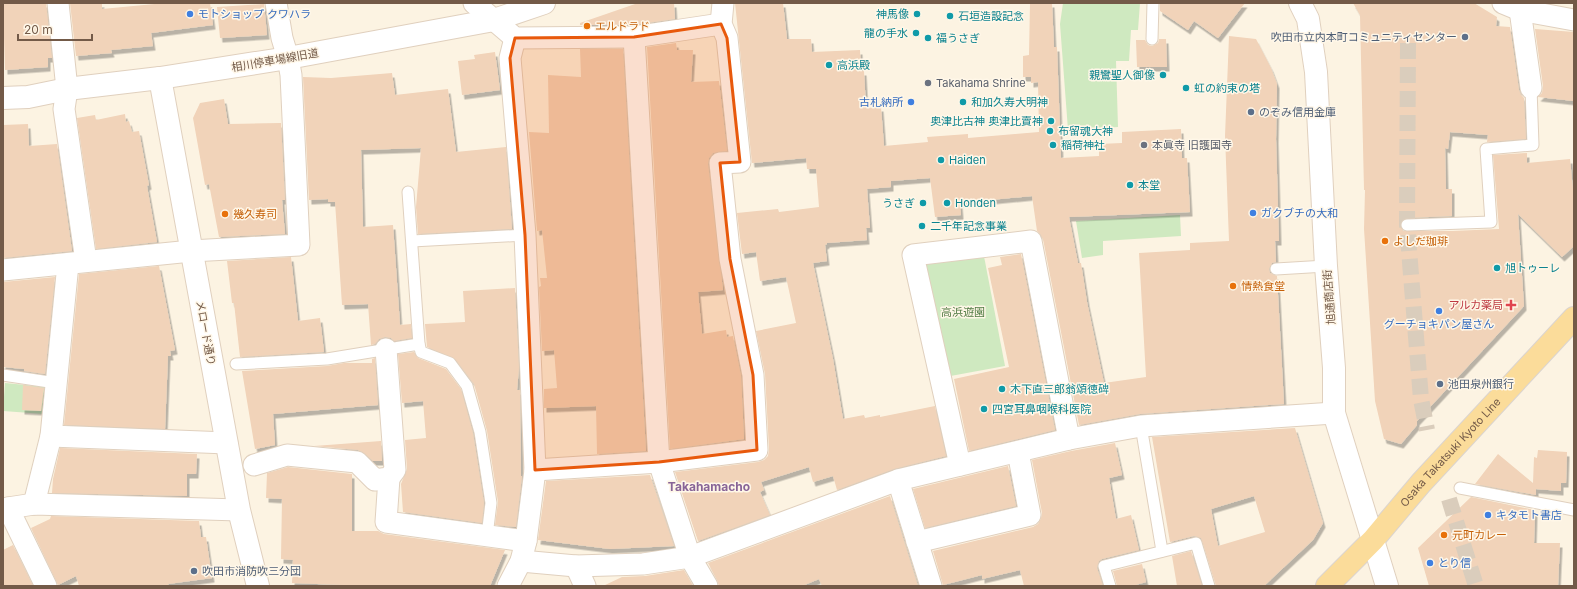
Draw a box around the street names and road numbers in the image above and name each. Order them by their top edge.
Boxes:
street label: 相川停車場線旧道 [230,45,320,75]
street label: 旭通商店街 [1320,269,1338,325]
street label: メロード通り [193,299,219,367]
street label: Osaka Takatsuki Kyoto Line [1397,395,1503,510]

